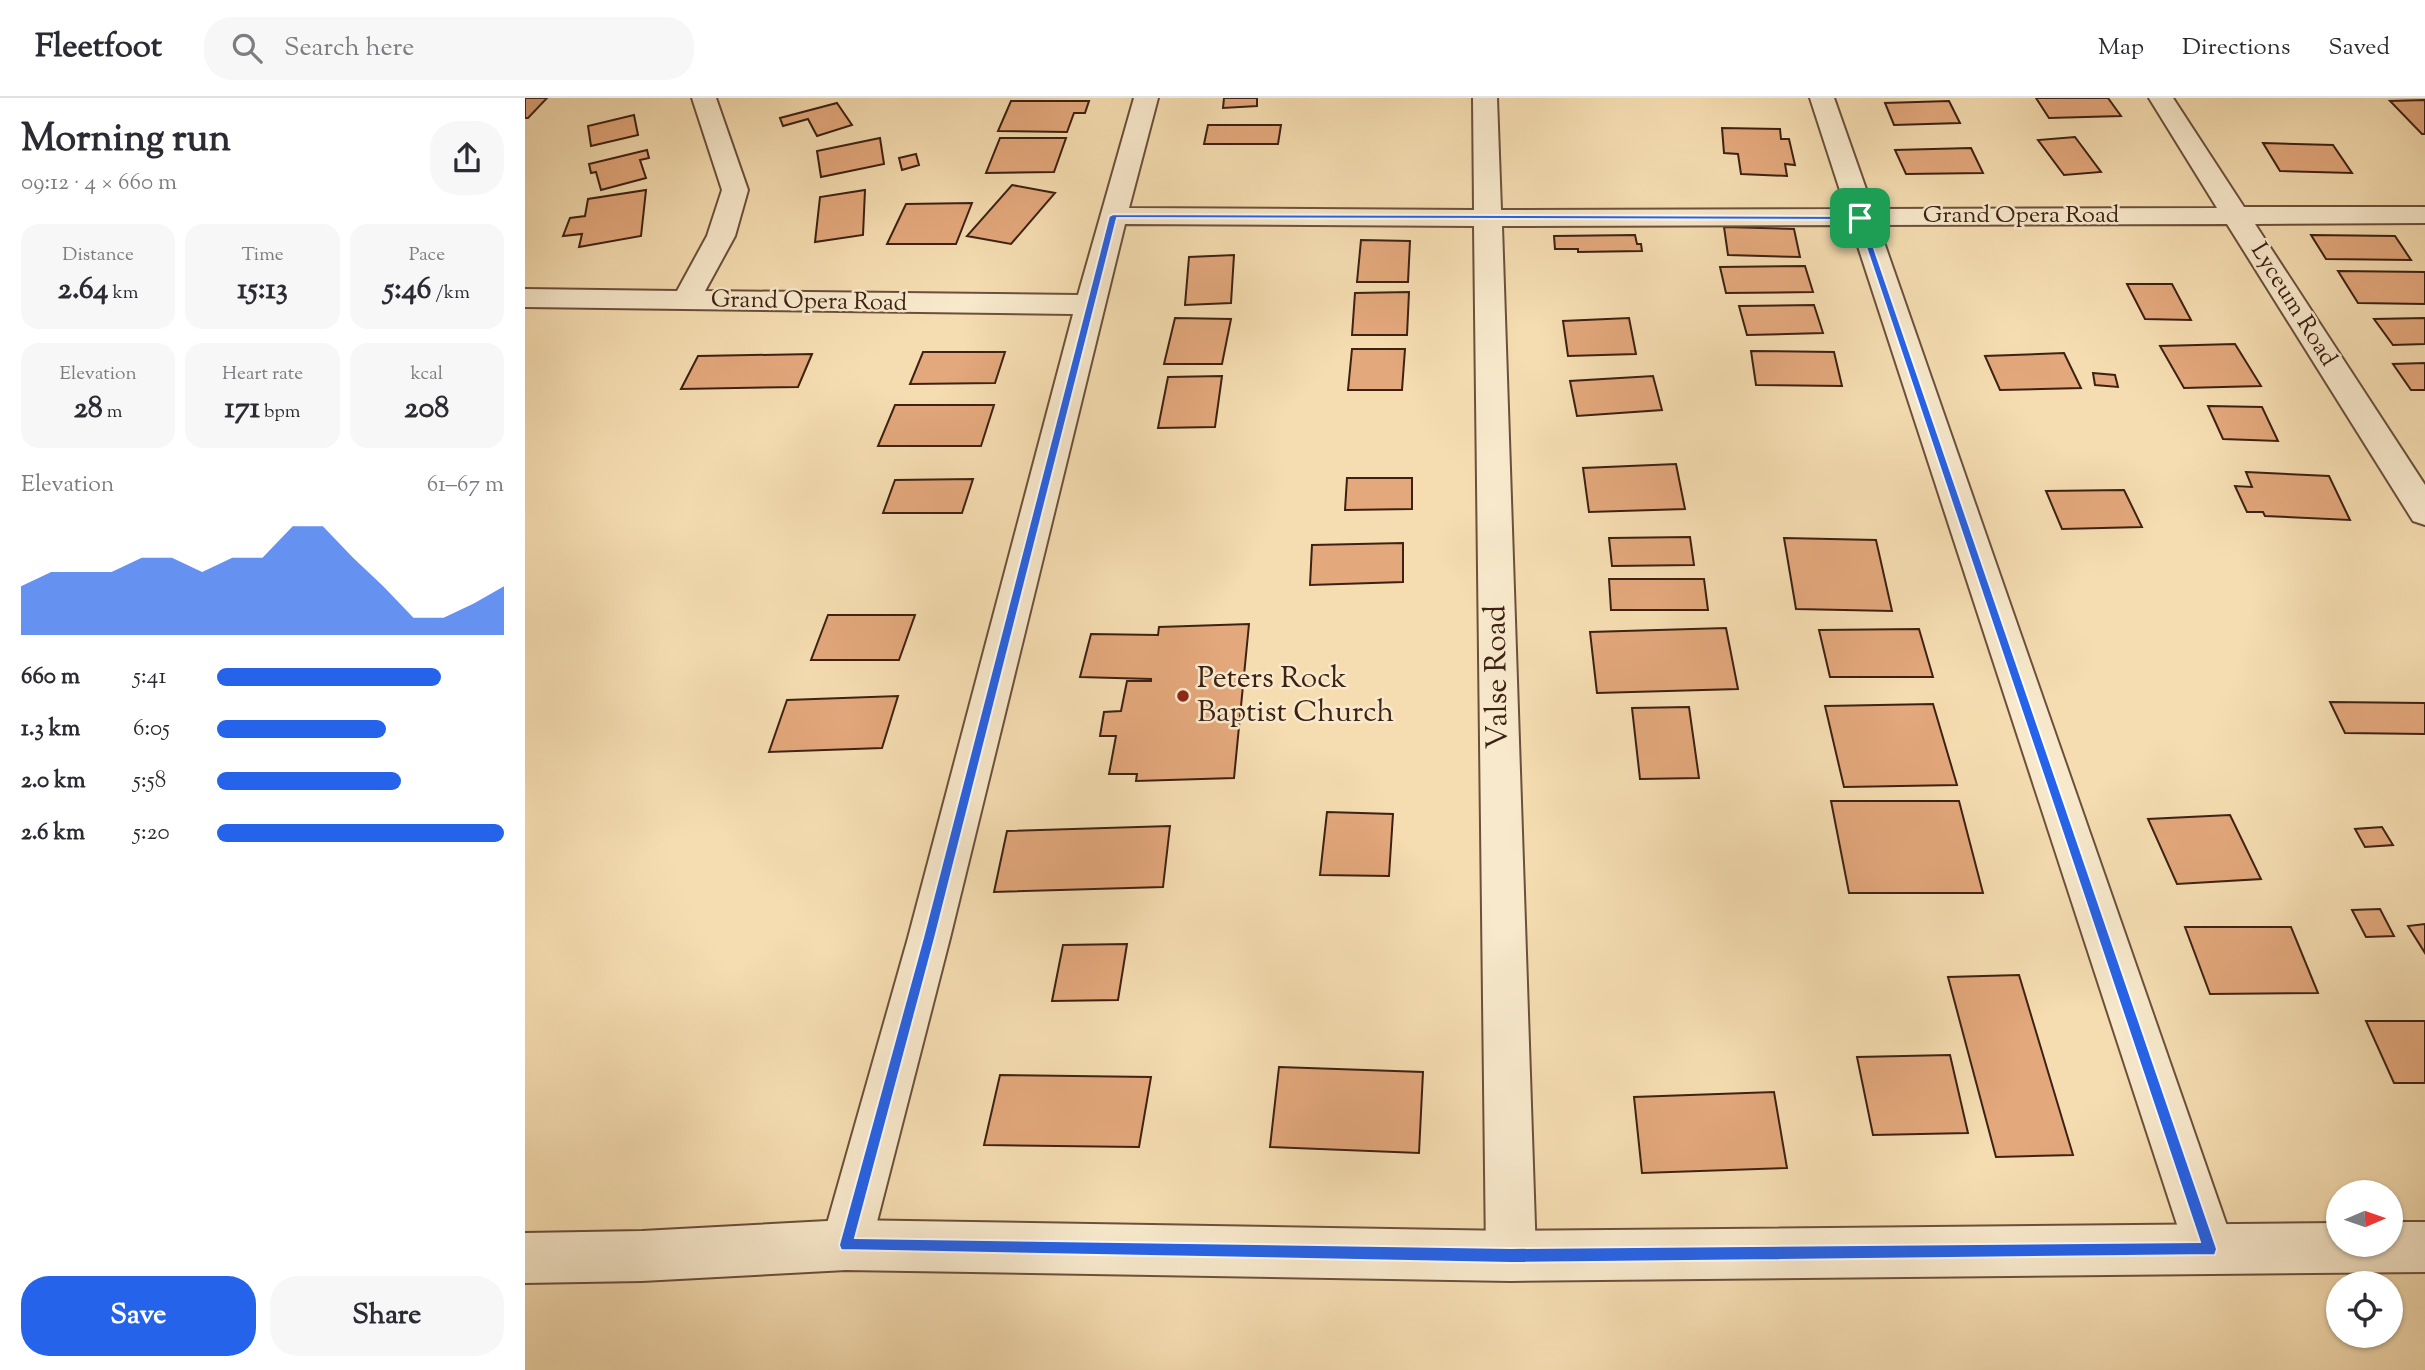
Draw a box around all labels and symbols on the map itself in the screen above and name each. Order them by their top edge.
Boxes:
pin [1830,188,1890,248]
street label: Grand Opera Road [1923,199,2120,233]
street label: Lyceum Road [2241,237,2345,374]
street label: Grand Opera Road [711,283,908,321]
street label: Valse Road [1475,604,1521,749]
place label: Peters Rock Baptist Church [1197,658,1395,735]
marker: Peters Rock Baptist Church [1175,688,1191,704]
north arrow [2326,1180,2403,1256]

